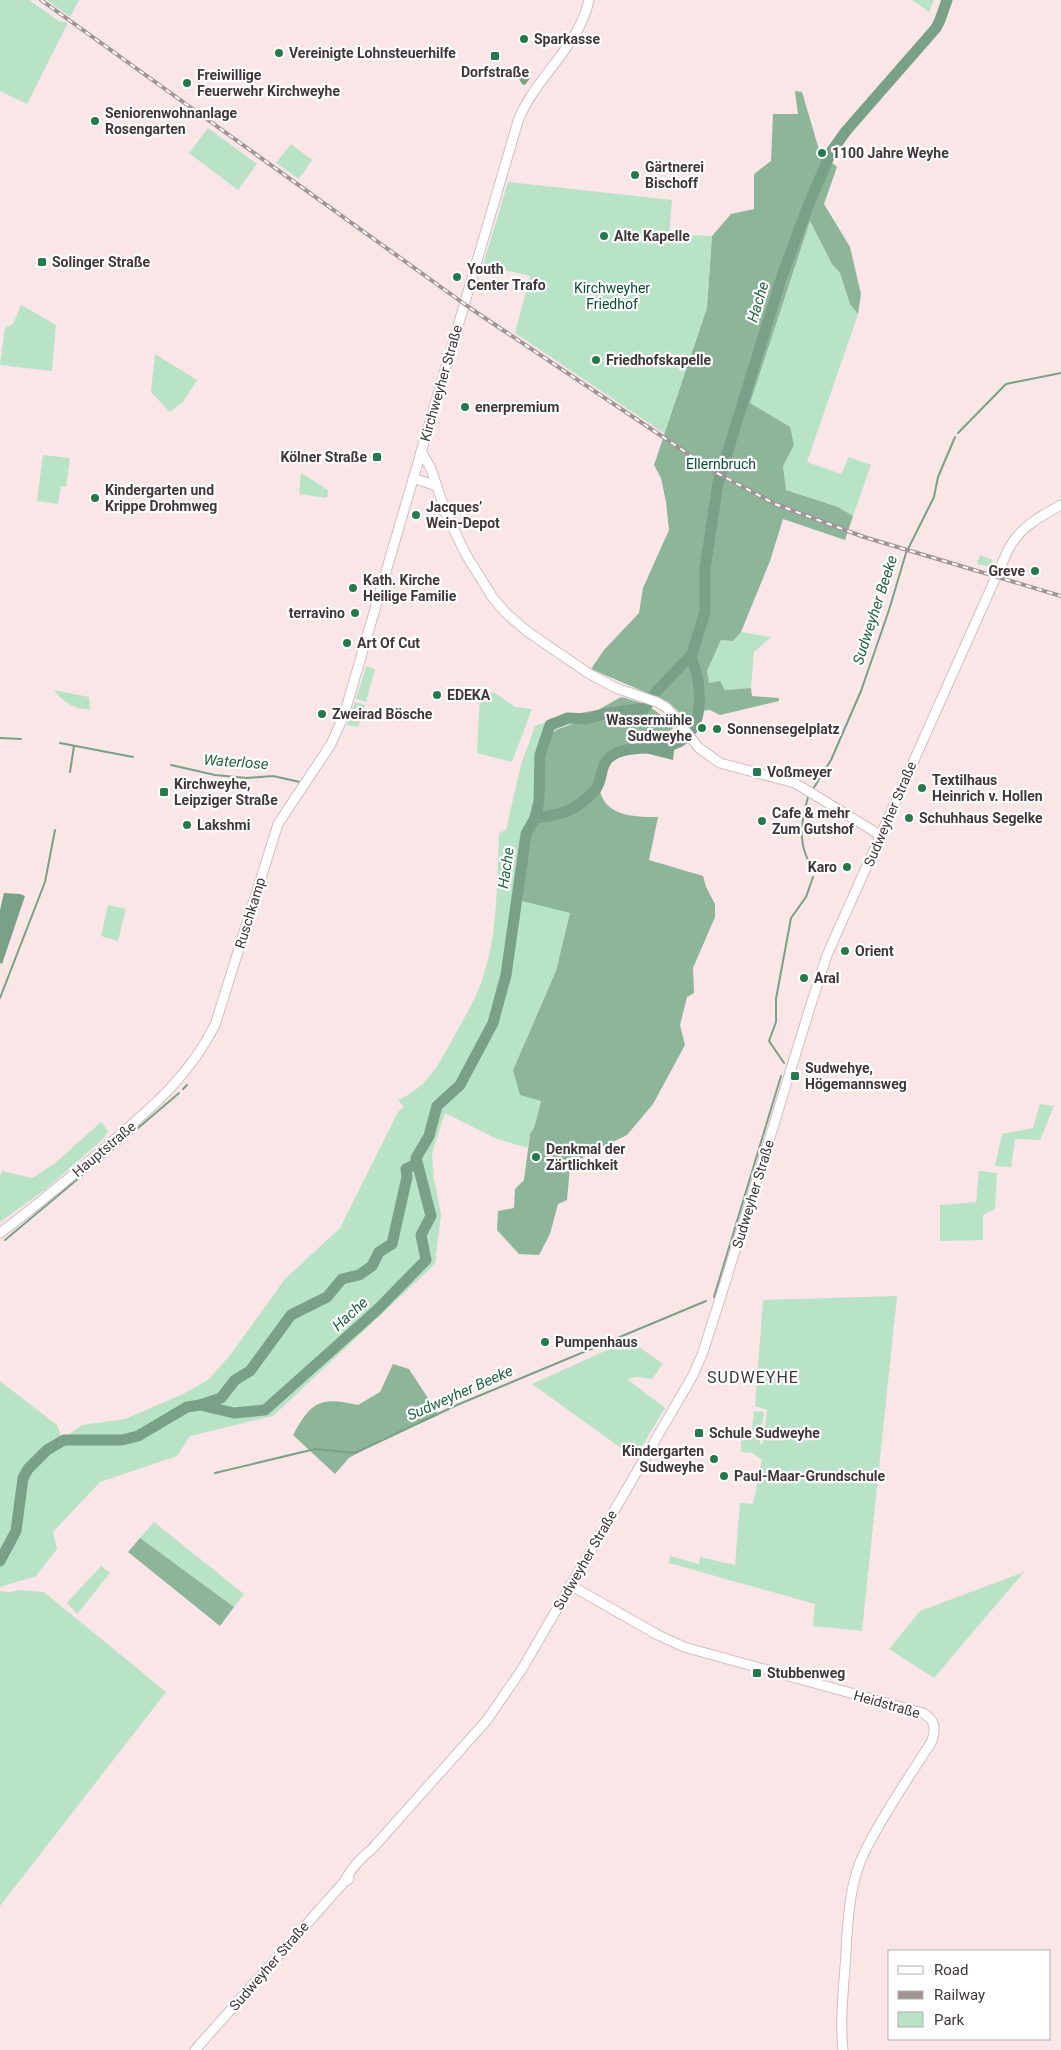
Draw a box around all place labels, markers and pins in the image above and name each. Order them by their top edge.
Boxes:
place label: Sparkasse [534,31,600,47]
marker: Sparkasse [518,33,530,45]
place label: Vereinigte Lohnsteuerhilfe [289,45,456,61]
marker: Vereinigte Lohnsteuerhilfe [273,47,285,59]
marker: Dorfstraße [489,50,501,62]
place label: Dorfstraße [461,64,529,80]
place label: Freiwillige Feuerwehr Kirchweyhe [197,67,340,99]
marker: Freiwillige Feuerwehr Kirchweyhe [181,77,193,89]
place label: Seniorenwohnanlage Rosengarten [105,105,237,137]
marker: Seniorenwohnanlage Rosengarten [89,115,101,127]
place label: 1100 Jahre Weyhe [832,145,949,161]
marker: 1100 Jahre Weyhe [816,147,828,159]
place label: Gärtnerei Bischoff [645,159,704,191]
marker: Gärtnerei Bischoff [629,169,641,181]
place label: Alte Kapelle [614,228,690,244]
marker: Alte Kapelle [598,230,610,242]
place label: Solinger Straße [52,254,151,270]
marker: Solinger Straße [36,256,48,268]
place label: Youth Center Trafo [467,261,546,293]
marker: Youth Center Trafo [451,271,463,283]
place label: Friedhofskapelle [606,352,712,368]
marker: Friedhofskapelle [590,354,602,366]
place label: enerpremium [475,399,559,415]
marker: enerpremium [459,401,471,413]
place label: Kölner Straße [281,449,367,465]
marker: Kölner Straße [371,451,383,463]
place label: Kindergarten und Krippe Drohmweg [105,482,217,514]
marker: Kindergarten und Krippe Drohmweg [89,492,101,504]
place label: Jacques’ Wein-Depot [426,499,500,531]
marker: Jacques’ Wein-Depot [410,509,422,521]
place label: Greve [988,563,1025,579]
marker: Greve [1029,565,1041,577]
place label: Kath. Kirche Heilige Familie [363,572,457,604]
marker: Kath. Kirche Heilige Familie [347,582,359,594]
place label: terravino [289,605,345,621]
marker: terravino [349,607,361,619]
place label: Art Of Cut [357,635,420,651]
marker: Art Of Cut [341,637,353,649]
place label: EDEKA [447,687,491,703]
marker: EDEKA [431,689,443,701]
place label: Zweirad Bösche [332,706,433,722]
marker: Zweirad Bösche [316,708,328,720]
place label: Wassermühle Sudweyhe [606,712,692,744]
place label: Sonnensegelplatz [727,721,840,737]
marker: Wassermühle Sudweyhe [696,722,708,734]
marker: Sonnensegelplatz [711,723,723,735]
place label: Voßmeyer [767,764,832,780]
marker: Voßmeyer [751,766,763,778]
place label: Textilhaus Heinrich v. Hollen [932,772,1043,804]
place label: Kirchweyhe, Leipziger Straße [174,776,278,808]
marker: Textilhaus Heinrich v. Hollen [916,782,928,794]
marker: Kirchweyhe, Leipziger Straße [158,786,170,798]
place label: Cafe & mehr Zum Gutshof [772,805,855,837]
place label: Schuhhaus Segelke [919,810,1043,826]
marker: Schuhhaus Segelke [903,812,915,824]
marker: Cafe & mehr Zum Gutshof [756,815,768,827]
place label: Lakshmi [197,817,250,833]
marker: Lakshmi [181,819,193,831]
place label: Karo [808,859,837,875]
marker: Karo [841,861,853,873]
place label: Orient [855,943,894,959]
marker: Orient [839,945,851,957]
place label: Aral [814,970,840,986]
marker: Aral [798,972,810,984]
place label: Sudwehye, Högemannsweg [805,1060,907,1092]
marker: Sudwehye, Högemannsweg [789,1070,801,1082]
place label: Denkmal der Zärtlichkeit [546,1141,625,1173]
marker: Denkmal der Zärtlichkeit [530,1151,542,1163]
place label: Pumpenhaus [555,1334,638,1350]
marker: Pumpenhaus [539,1336,551,1348]
place label: Schule Sudweyhe [709,1425,820,1441]
marker: Schule Sudweyhe [693,1427,705,1439]
place label: Kindergarten Sudweyhe [622,1443,704,1475]
marker: Kindergarten Sudweyhe [708,1453,720,1465]
place label: Paul-Maar-Grundschule [734,1468,886,1484]
marker: Paul-Maar-Grundschule [718,1470,730,1482]
place label: Stubbenweg [767,1665,845,1681]
marker: Stubbenweg [751,1667,763,1679]

